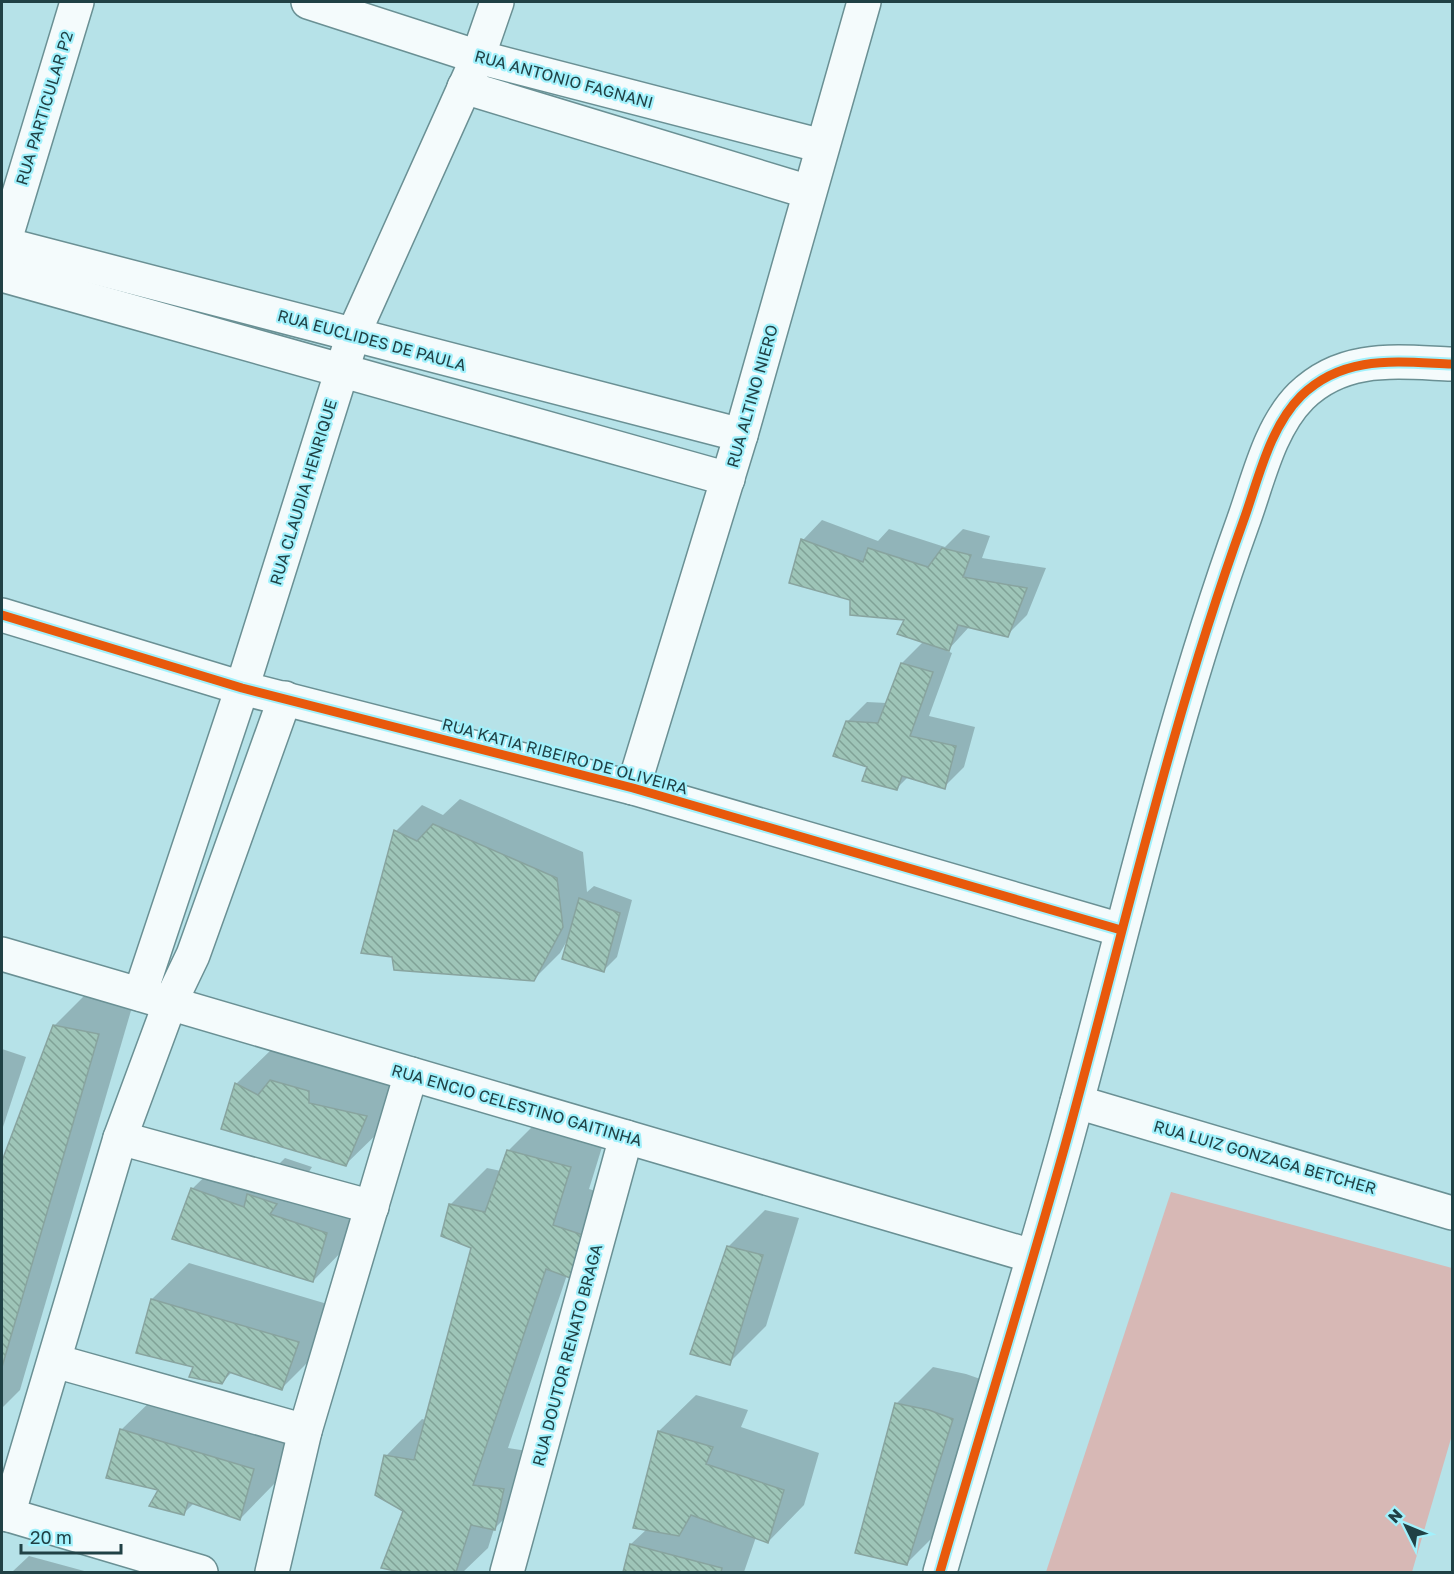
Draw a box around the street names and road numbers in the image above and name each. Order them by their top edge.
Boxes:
street label: RUA PARTICULAR P2 [11,29,77,187]
street label: RUA ANTONIO FAGNANI [472,45,656,113]
street label: RUA EUCLIDES DE PAULA [275,305,469,375]
street label: RUA ALTINO NIERO [722,322,782,470]
street label: RUA CLAUDIA HENRIQUE [265,397,341,587]
street label: RUA KATIA RIBEIRO DE OLIVEIRA [440,714,690,799]
street label: RUA ENCIO CELESTINO GAITINHA [389,1060,645,1150]
street label: RUA LUIZ GONZAGA BETCHER [1151,1116,1379,1198]
street label: RUA DOUTOR RENATO BRAGA [528,1242,606,1468]

